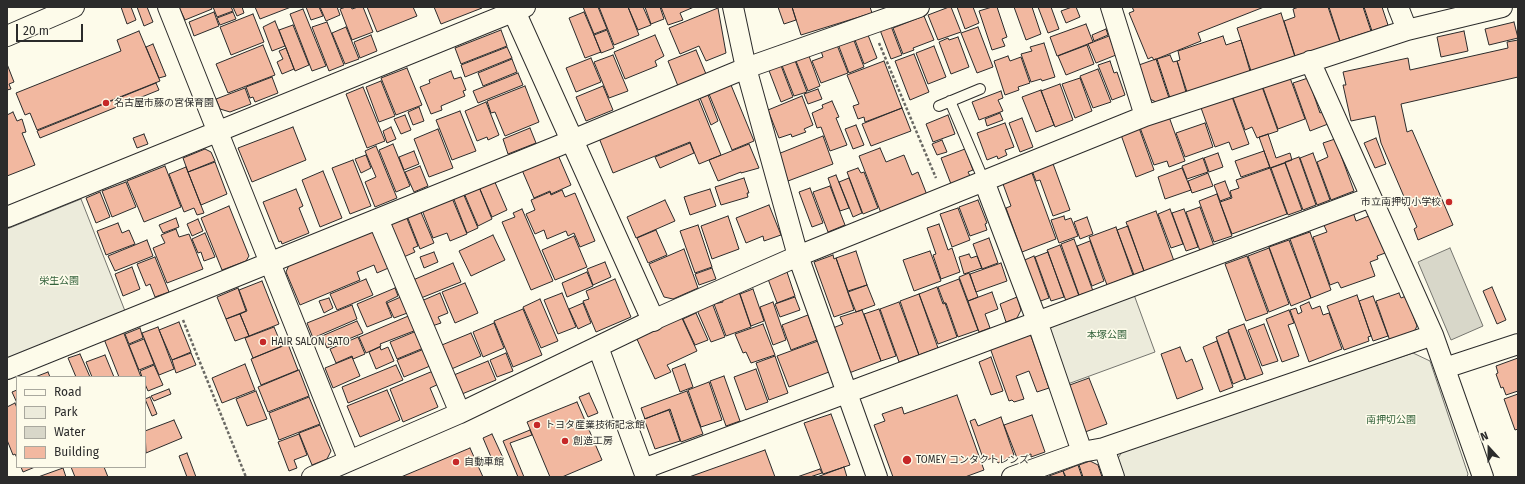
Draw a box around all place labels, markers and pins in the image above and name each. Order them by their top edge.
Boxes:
place label: 名古屋市藤の宮保育園 [114,97,214,109]
marker: 名古屋市藤の宮保育園 [101,98,111,108]
place label: 市立南押切小学校 [1361,196,1441,208]
marker: 市立南押切小学校 [1444,197,1454,207]
place label: HAIR SALON SATO [271,336,350,348]
marker: HAIR SALON SATO [258,337,268,347]
place label: トヨタ産業技術記念館 [545,419,645,431]
marker: トヨタ産業技術記念館 [532,420,542,430]
place label: 創造工房 [573,435,613,447]
marker: 創造工房 [560,436,570,446]
marker: TOMEY コンタクトレンズ [901,454,913,466]
place label: TOMEY コンタクトレンズ [916,454,1029,466]
place label: 自動車館 [464,456,504,468]
marker: 自動車館 [451,457,461,467]

